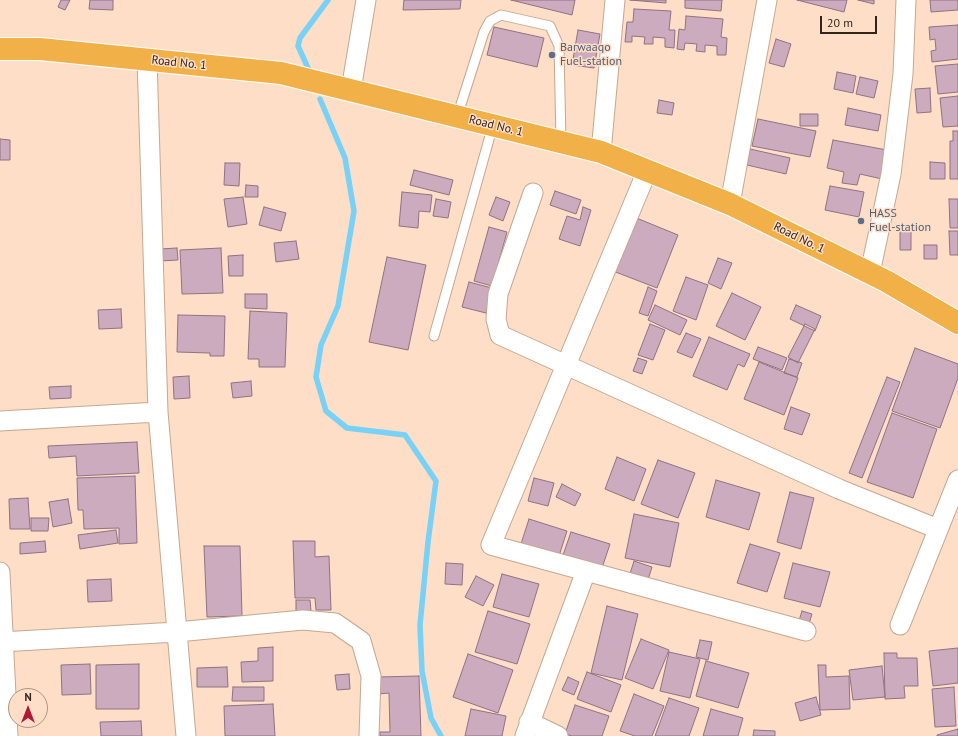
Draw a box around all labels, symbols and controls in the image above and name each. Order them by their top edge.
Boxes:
scale bar [822,8,879,34]
text: 20 m [827,15,853,30]
place label: Barwaaqo Fuel-station [560,41,622,69]
marker: Barwaaqo Fuel-station [547,50,557,60]
street label: Road No. 1 [151,53,207,73]
street label: Road No. 1 [467,112,525,140]
place label: HASS Fuel-station [869,207,931,235]
marker: HASS Fuel-station [856,216,866,226]
street label: Road No. 1 [771,219,827,257]
north arrow [8,688,48,728]
text: N [24,690,32,704]

